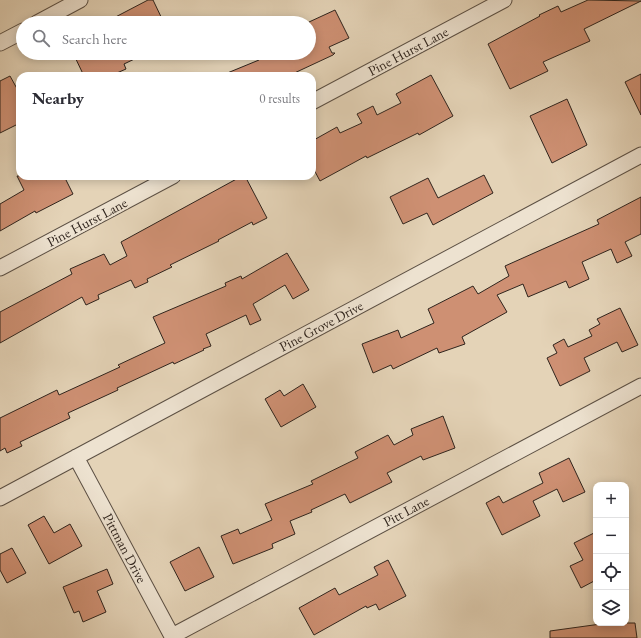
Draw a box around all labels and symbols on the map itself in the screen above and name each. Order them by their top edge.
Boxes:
street label: Pine Hurst Lane [365,22,452,80]
street label: Pine Hurst Lane [44,193,131,251]
street label: Pine Grove Drive [276,296,366,356]
street label: Pitt Lane [380,491,432,531]
street label: Pittman Drive [99,510,151,586]

